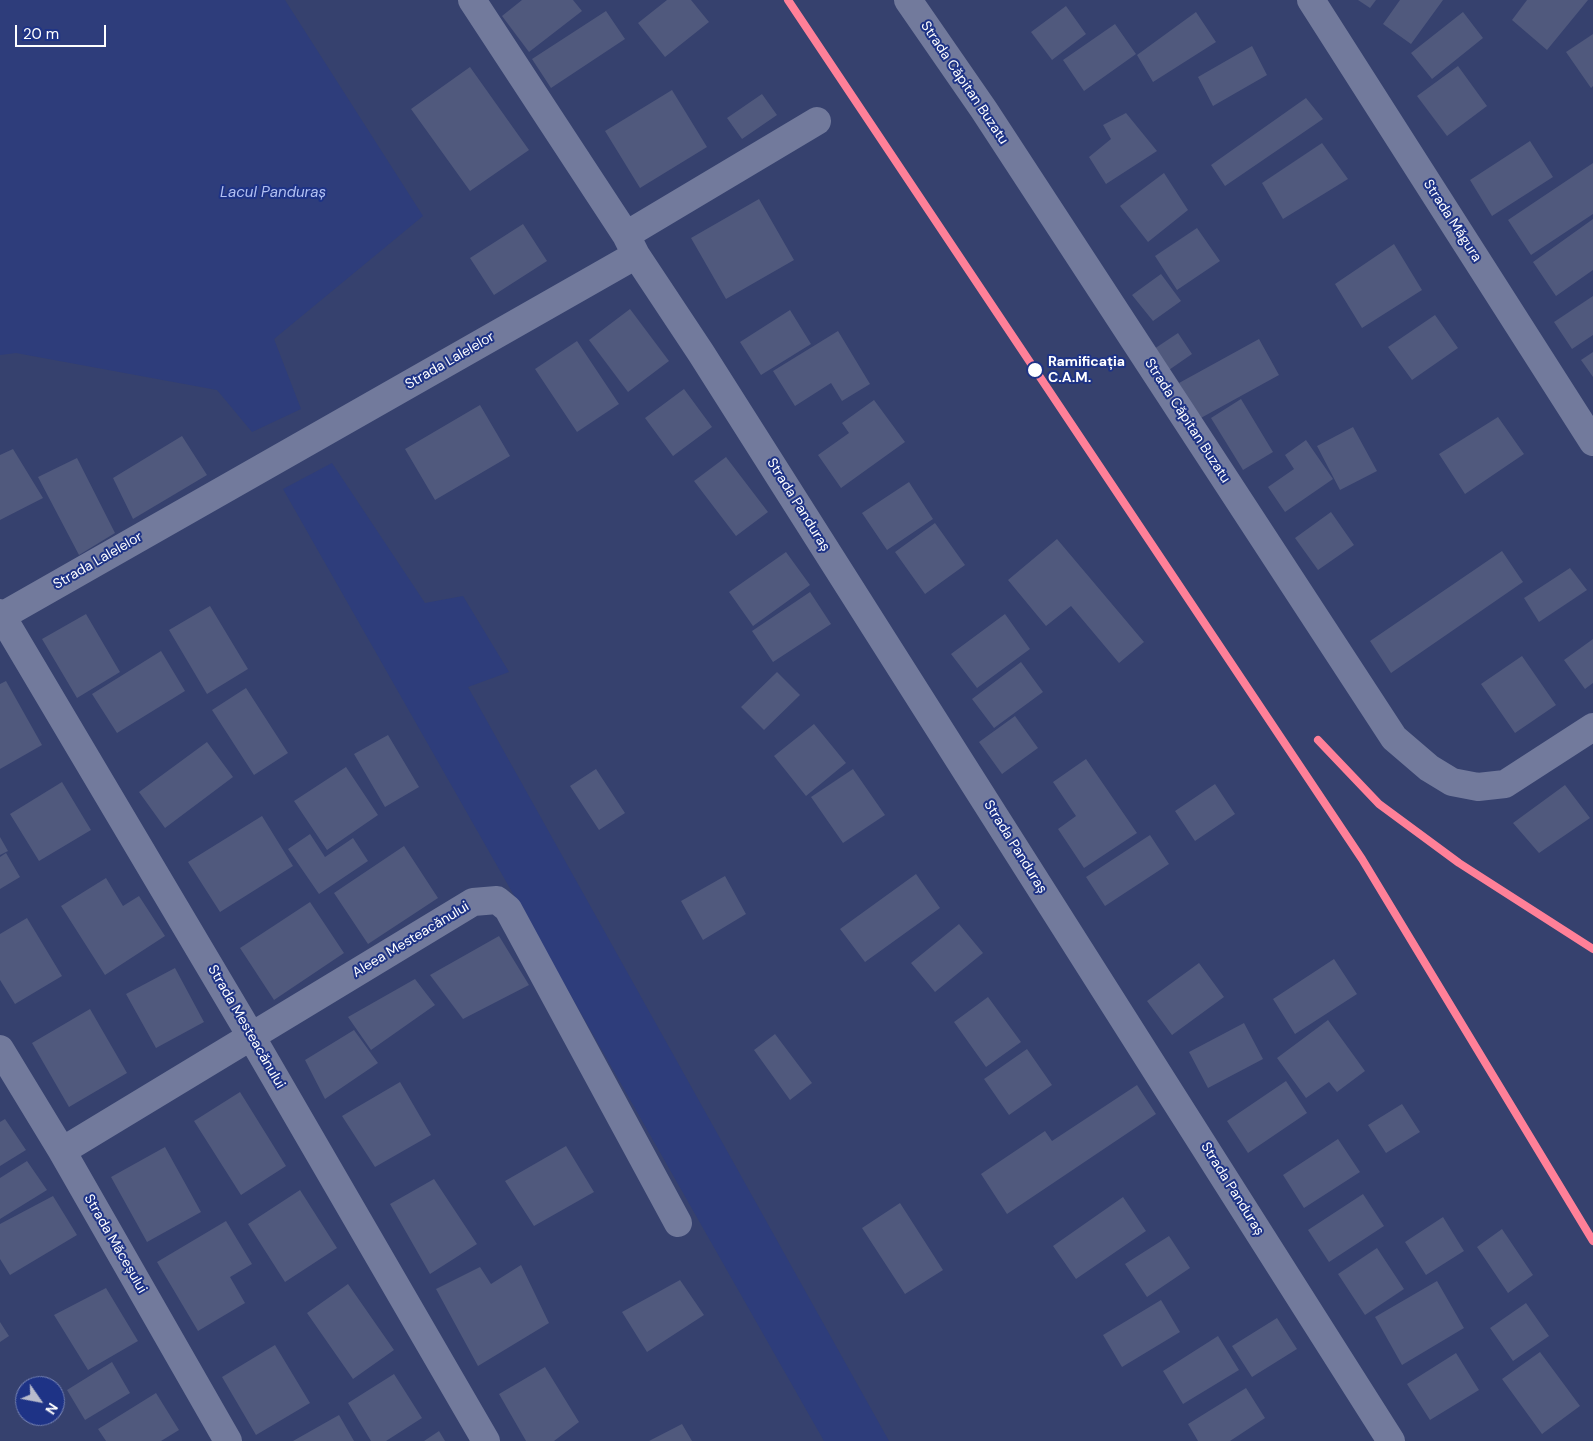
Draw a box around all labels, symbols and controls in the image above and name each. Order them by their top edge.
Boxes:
scale bar [18,15,109,47]
street label: Strada Căpitan Buzatu [917,18,1011,148]
text: 20 m [23,24,59,44]
street label: Strada Măgura [1419,177,1485,265]
water label: Lacul Panduraș [220,184,326,202]
street label: Strada Lalelelor [402,329,498,393]
place label: Ramificația C.A.M. [1048,354,1125,387]
street label: Strada Căpitan Buzatu [1140,356,1234,486]
marker: Ramificația C.A.M. [1026,361,1044,379]
street label: Strada Panduraș [763,455,833,555]
street label: Strada Lalelelor [50,529,146,593]
street label: Strada Panduraș [980,797,1050,897]
street label: Aleea Mesteacănului [350,899,472,981]
street label: Strada Mesteacănului [204,962,288,1092]
street label: Strada Panduraș [1197,1139,1267,1239]
street label: Strada Măceșului [80,1192,150,1296]
north arrow [15,1376,65,1426]
text: N [41,1399,62,1418]

